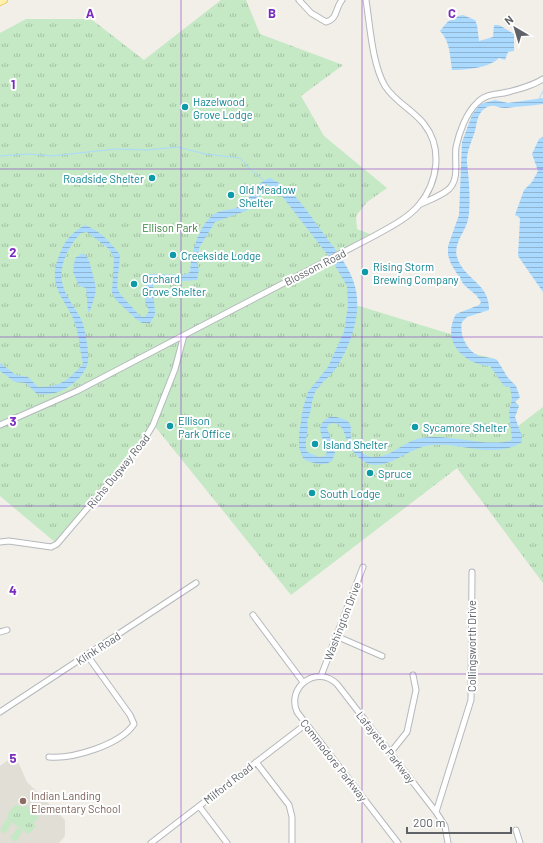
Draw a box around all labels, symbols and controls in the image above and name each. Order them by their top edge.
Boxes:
text: A [86,5,95,21]
text: B [268,5,276,21]
text: C [448,5,456,21]
north arrow [495,8,535,48]
text: N [502,12,515,27]
text: 1 [11,76,15,92]
place label: Hazelwood Grove Lodge [193,95,253,121]
marker: Hazelwood Grove Lodge [180,102,190,112]
place label: Roadside Shelter [63,172,144,185]
marker: Roadside Shelter [147,173,157,183]
place label: Old Meadow Shelter [239,183,296,209]
marker: Old Meadow Shelter [226,190,236,200]
park label: Ellison Park [142,221,198,234]
text: 2 [9,244,17,260]
street label: Blossom Road [282,246,348,288]
place label: Creekside Lodge [181,249,261,262]
marker: Creekside Lodge [168,250,178,260]
place label: Rising Storm Brewing Company [373,260,459,286]
marker: Rising Storm Brewing Company [360,267,370,277]
place label: Orchard Grove Shelter [142,272,206,298]
marker: Orchard Grove Shelter [129,279,139,289]
text: 3 [9,413,17,429]
place label: Ellison Park Office [178,414,231,440]
marker: Ellison Park Office [165,421,175,431]
place label: Sycamore Shelter [423,421,507,434]
marker: Sycamore Shelter [410,422,420,432]
street label: Richs Dugway Road [84,431,152,511]
place label: Island Shelter [323,438,388,451]
marker: Island Shelter [310,439,320,449]
place label: Spruce [378,467,412,480]
marker: Spruce [365,468,375,478]
place label: South Lodge [320,487,381,500]
marker: South Lodge [307,488,317,498]
street label: Washington Drive [321,580,363,662]
text: 4 [9,582,17,598]
street label: Collingsworth Drive [465,600,478,692]
street label: Klink Road [73,629,123,667]
street label: Lafayette Parkway [354,708,418,786]
street label: Commodore Parkway [298,716,370,804]
text: 5 [9,750,17,766]
street label: Milford Road [201,760,255,806]
place label: Indian Landing Elementary School [31,789,121,815]
marker: Indian Landing Elementary School [18,796,28,806]
scale bar [407,809,511,835]
text: 200 m [413,815,445,829]

